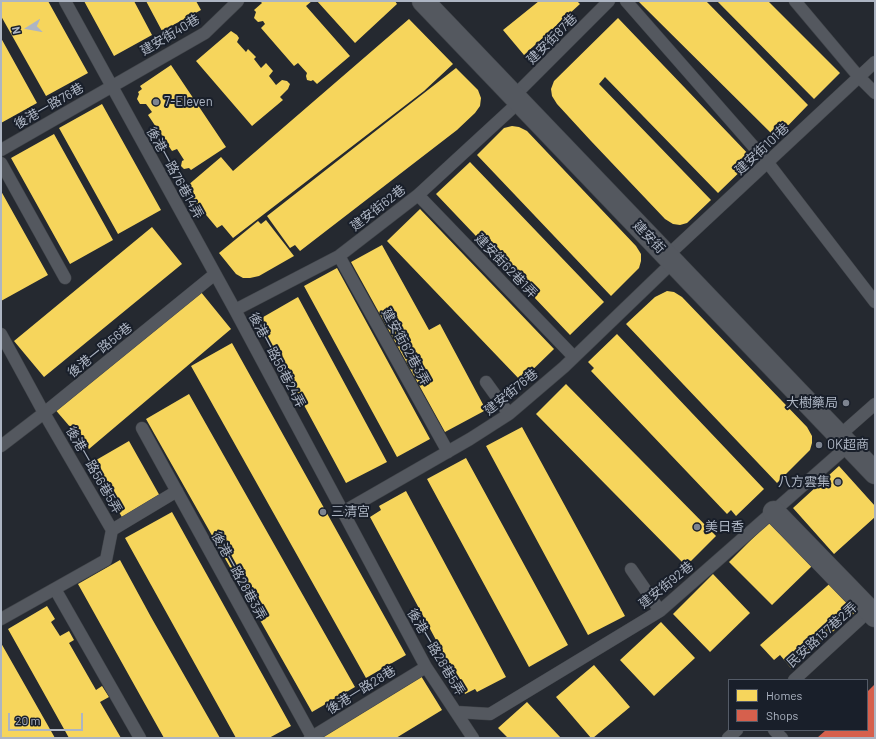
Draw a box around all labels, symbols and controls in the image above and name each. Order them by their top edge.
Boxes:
north arrow [8,8,48,48]
street label: 建安街40巷 [137,11,203,59]
street label: 建安街87巷 [524,11,580,67]
text: N [9,26,23,35]
street label: 後港一路76巷 [11,80,87,132]
place label: 7-Eleven [164,94,213,110]
marker: 7-Eleven [151,97,161,107]
street label: 建安街101巷 [732,120,792,178]
street label: 後港一路76巷14弄 [143,124,207,222]
street label: 建安街62巷 [347,182,409,234]
street label: 建安街 [630,218,668,256]
street label: 建安街62巷1弄 [471,231,541,301]
street label: 建安街62巷3弄 [378,306,434,388]
street label: 後港一路56巷24弄 [245,310,309,410]
street label: 後港一路56巷 [65,319,135,381]
street label: 建安街76巷 [481,366,541,418]
place label: 大樹藥局 [786,395,838,411]
marker: 大樹藥局 [841,398,851,408]
street label: 後港一路56巷5弄 [63,424,125,516]
place label: OK超商 [827,437,869,453]
marker: OK超商 [814,440,824,450]
place label: 八方雲集 [778,474,830,490]
marker: 八方雲集 [833,477,843,487]
place label: 三清宮 [331,504,370,520]
marker: 三清宮 [318,507,328,517]
place label: 美日香 [705,519,744,535]
marker: 美日香 [692,522,702,532]
street label: 後港一路28巷3弄 [208,529,270,623]
street label: 建安街92巷 [636,558,696,612]
street label: 民安路137巷2弄 [784,599,860,671]
street label: 後港一路28巷5弄 [404,606,468,698]
street label: 後港一路28巷 [323,663,399,717]
legend [728,679,868,731]
text: Homes [766,688,802,702]
scale bar [10,705,85,731]
text: Shops [766,708,798,722]
text: 20 m [15,713,41,727]

